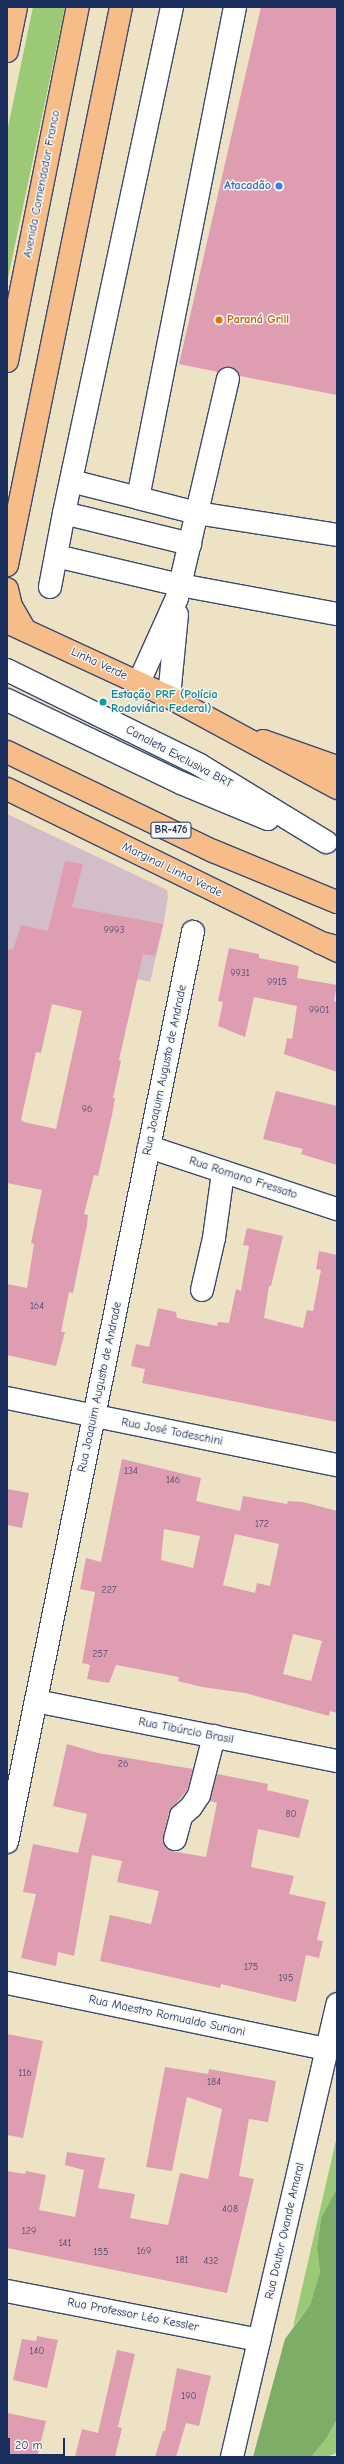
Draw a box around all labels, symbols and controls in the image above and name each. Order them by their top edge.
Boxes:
street label: Avenida Comendador Franco [21,109,63,259]
place label: Atacadão [224,179,271,193]
marker: Atacadão [274,181,284,191]
place label: Paraná Grill [227,313,289,327]
marker: Paraná Grill [214,315,224,325]
street label: Linha Verde [69,645,129,683]
place label: Estação PRF (Polícia Rodoviária Federal) [111,688,218,716]
marker: Estação PRF (Polícia Rodoviária Federal) [98,697,108,707]
street label: Canaleta Exclusiva BRT [123,723,235,791]
road number: BR-476 [150,821,192,839]
street label: Marginal Linha Verde [120,839,224,901]
house number: 9993 [104,925,124,937]
house number: 9931 [230,968,250,980]
house number: 9915 [267,977,287,989]
street label: Rua Joaquim Augusto de Andrade [140,983,190,1157]
house number: 9901 [309,1005,329,1017]
house number: 96 [82,1104,92,1116]
street label: Rua Romano Fressato [187,1154,299,1202]
street label: Rua Joaquim Augusto de Andrade [75,1300,125,1474]
house number: 164 [30,1301,44,1313]
street label: Rua José Todeschini [120,1415,224,1449]
house number: 134 [124,1466,138,1478]
house number: 146 [166,1475,180,1487]
house number: 172 [255,1519,269,1531]
house number: 227 [101,1585,117,1597]
house number: 257 [92,1649,108,1661]
street label: Rua Tibúrcio Brasil [137,1715,235,1747]
house number: 26 [118,1759,128,1771]
house number: 80 [285,1809,297,1821]
house number: 175 [244,1962,258,1974]
house number: 195 [279,1973,293,1985]
street label: Rua Maestro Romualdo Suriani [87,1992,247,2040]
house number: 116 [18,2068,32,2080]
house number: 184 [207,2077,221,2089]
street label: Rua Doutor Ovande Amaral [262,2161,308,2301]
house number: 408 [222,2204,238,2216]
house number: 129 [22,2226,36,2238]
house number: 141 [59,2238,71,2250]
house number: 169 [137,2246,151,2258]
house number: 155 [94,2247,108,2259]
house number: 181 [175,2255,189,2267]
house number: 432 [203,2256,219,2268]
street label: Rua Professor Léo Kessler [66,2295,200,2335]
house number: 140 [30,2346,44,2358]
house number: 190 [181,2391,197,2403]
scale bar [10,2430,67,2456]
text: 20 m [15,2438,43,2452]

